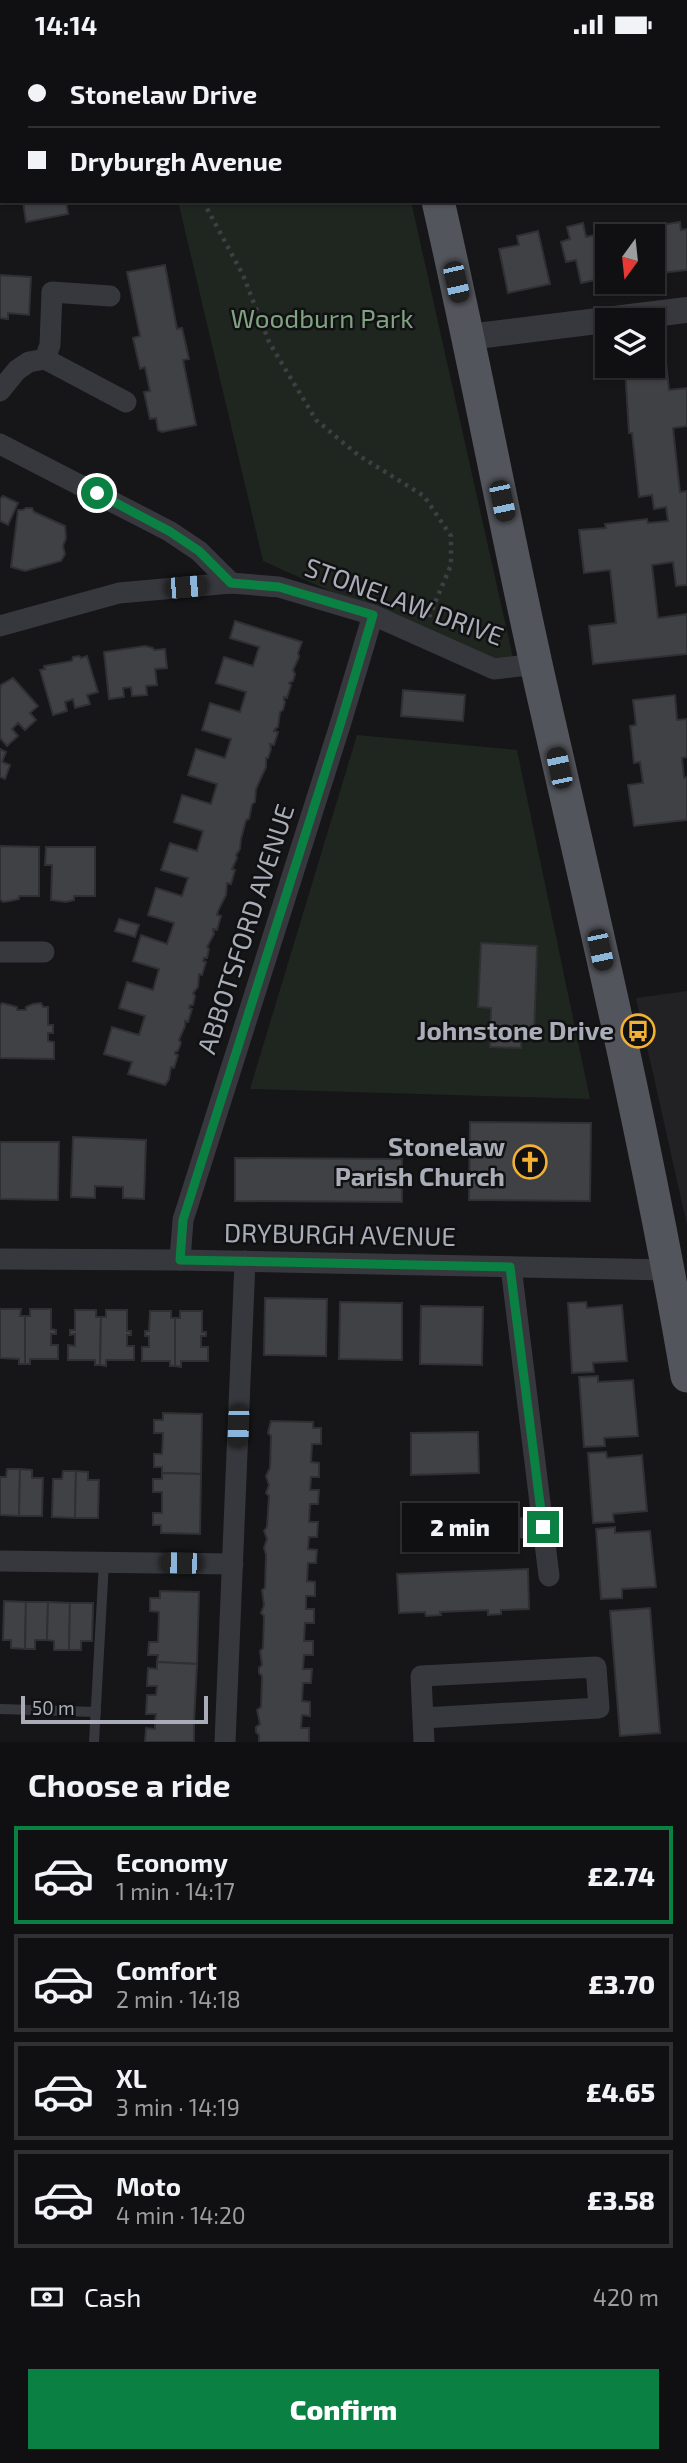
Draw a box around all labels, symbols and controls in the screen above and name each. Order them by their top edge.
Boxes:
text: 14:14 [35,9,97,40]
text: Stonelaw Drive [70,78,257,109]
text: Dryburgh Avenue [70,145,283,176]
north arrow [595,224,665,294]
map controls [595,224,665,378]
car [442,259,471,305]
park label: Woodburn Park [231,302,413,333]
button: layers [595,308,665,378]
route start [81,477,113,509]
car [488,478,517,524]
street label: STONELAW DRIVE [301,550,508,651]
car [165,575,208,599]
car [545,745,574,791]
street label: ABBOTSFORD AVENUE [190,800,300,1057]
car [586,927,615,973]
bus stop icon: Johnstone Drive [619,1012,657,1050]
place label: Johnstone Drive [417,1014,614,1045]
place label: Stonelaw Parish Church [335,1130,505,1191]
church icon: Stonelaw Parish Church [511,1143,549,1181]
street label: DRYBURGH AVENUE [224,1216,456,1251]
car [227,1405,250,1447]
callout: 2 min [403,1503,518,1551]
route end [527,1511,559,1543]
text: 2 min [430,1513,490,1541]
car [160,1552,203,1574]
scale bar [21,1693,208,1725]
text: 50 m [32,1696,75,1719]
text: Choose a ride [28,1765,231,1803]
icon: car [32,1844,95,1907]
text: Economy [116,1846,228,1877]
text: £2.74 [588,1860,655,1891]
text: 1 min · 14:17 [116,1877,235,1905]
icon: car [32,1952,95,2015]
text: Comfort [116,1954,217,1985]
text: £3.70 [588,1968,655,1999]
text: 2 min · 14:18 [116,1985,241,2013]
icon: car [32,2060,95,2123]
text: XL [116,2062,147,2093]
text: £4.65 [586,2076,655,2107]
text: 3 min · 14:19 [116,2093,240,2121]
icon: car [32,2168,95,2231]
text: Moto [116,2170,181,2201]
text: £3.58 [587,2184,655,2215]
text: 4 min · 14:20 [116,2201,246,2229]
icon: cash [28,2278,66,2316]
text: Cash [84,2281,141,2312]
text: 420 m [593,2283,659,2311]
button: Confirm [28,2369,659,2449]

